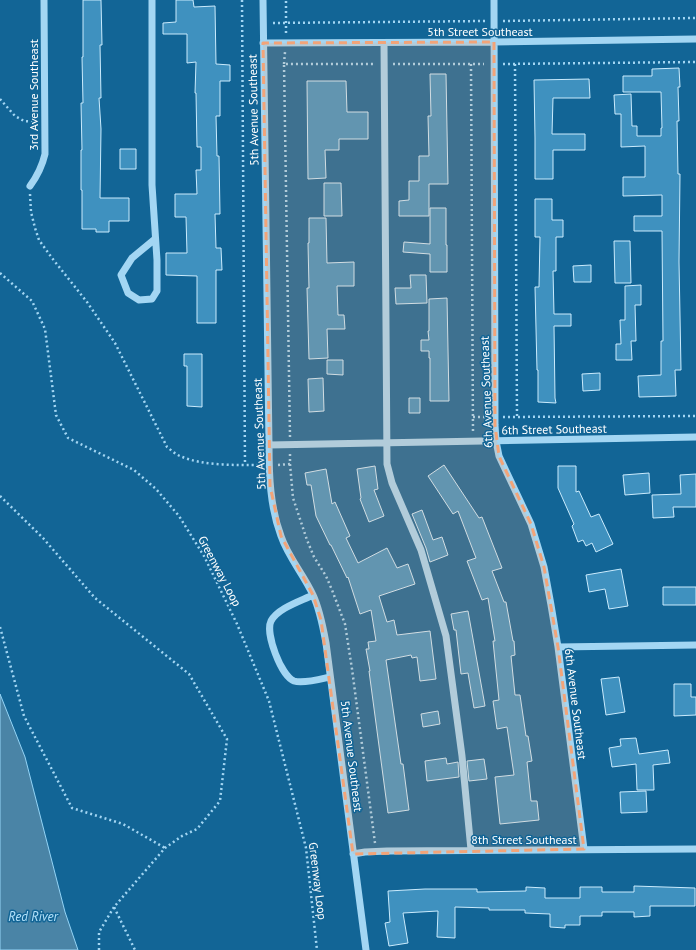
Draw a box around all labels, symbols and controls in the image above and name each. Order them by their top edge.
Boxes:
street label: 5th Street Southeast [427,24,533,39]
street label: 3rd Avenue Southeast [26,39,41,151]
street label: 5th Avenue Southeast [245,54,261,166]
street label: 6th Avenue Southeast [477,336,495,448]
street label: 5th Avenue Southeast [250,378,268,490]
street label: 6th Street Southeast [501,421,607,437]
street label: Greenway Loop [195,533,245,609]
street label: 6th Avenue Southeast [562,648,590,760]
street label: 5th Avenue Southeast [338,700,366,812]
street label: 8th Street Southeast [471,832,577,847]
street label: Greenway Loop [306,841,330,921]
water label: Red River [8,908,58,925]

